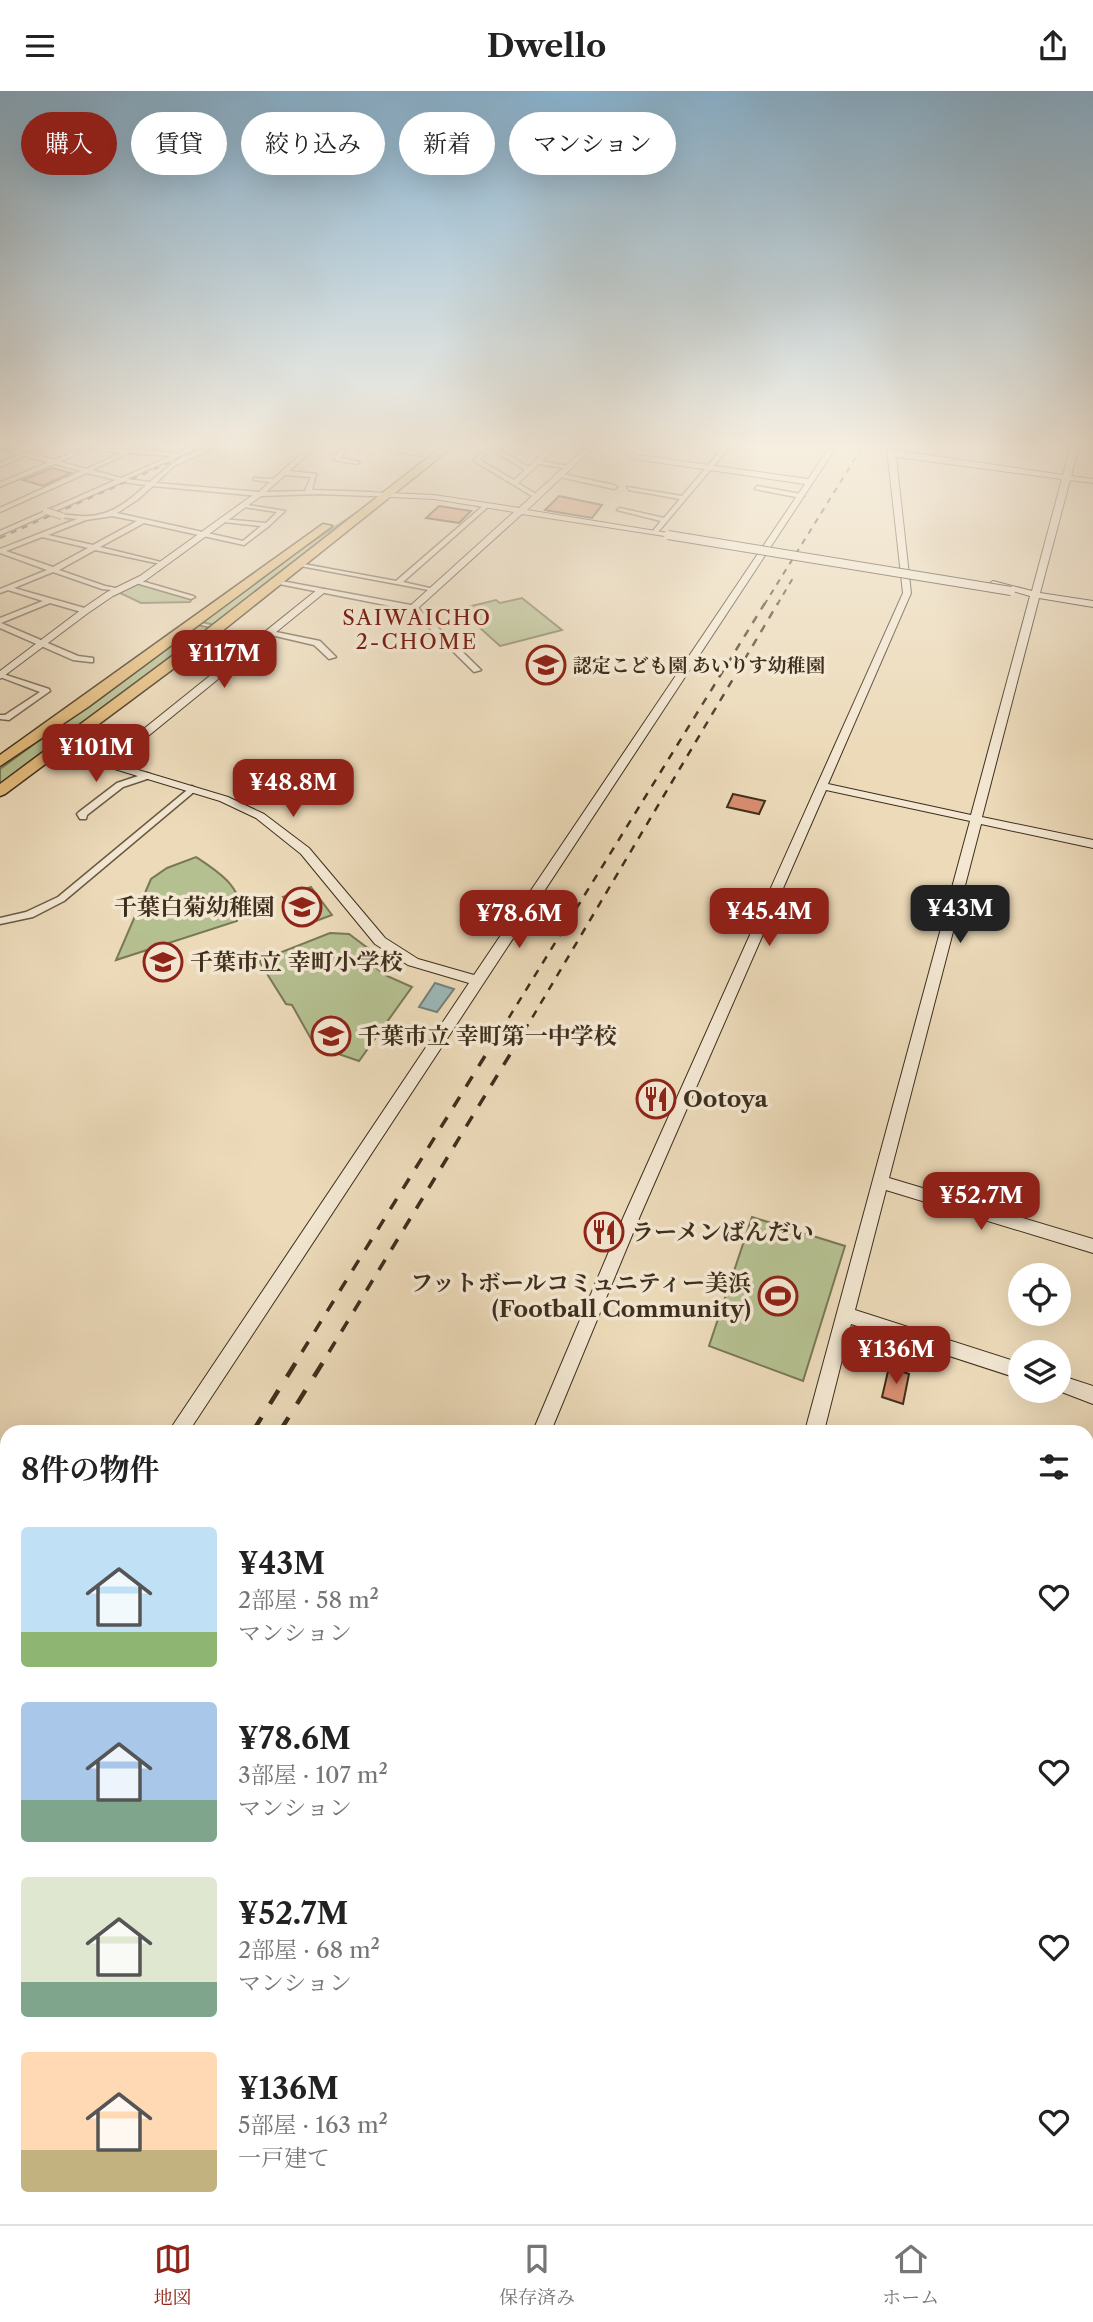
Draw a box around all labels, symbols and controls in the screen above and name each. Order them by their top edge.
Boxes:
text: Dwello [487,26,606,65]
icon: menu [21,27,59,65]
icon: share [1034,27,1072,65]
chip: 購入 [21,112,117,175]
chip: 賃貸 [131,112,227,175]
chip: 絞り込み [241,112,385,175]
chip: 新着 [399,112,495,175]
chip: マンション [509,112,676,175]
district label: SAIWAICHO 2-CHOME [342,605,492,654]
pin: ¥117M [175,631,273,690]
text: ¥117M [188,639,260,667]
school or university icon: 認定こども園 あいりす幼稚園 [525,644,567,686]
place label: 認定こども園 あいりす幼稚園 [573,654,825,677]
pin: ¥101M [47,725,145,784]
text: ¥101M [58,733,134,761]
pin: ¥48.8M [236,759,350,819]
text: ¥48.8M [249,768,337,796]
pin: ¥43M [919,885,1001,945]
school or university icon: 千葉白菊幼稚園 [281,886,323,928]
pin: ¥45.4M [712,889,826,948]
pin: ¥78.6M [462,891,576,950]
place label: 千葉白菊幼稚園 [114,893,275,921]
text: ¥43M [927,894,993,922]
text: ¥45.4M [726,897,812,925]
text: ¥78.6M [476,899,562,927]
school or university icon: 千葉市立 幸町小学校 [142,941,184,983]
place label: 千葉市立 幸町小学校 [190,948,403,976]
school or university icon: 千葉市立 幸町第一中学校 [310,1015,352,1057]
place label: 千葉市立 幸町第一中学校 [358,1022,617,1050]
restaurant icon: Ootoya [635,1078,677,1120]
place label: Ootoya [683,1085,768,1113]
pin: ¥52.7M [924,1173,1038,1232]
text: ¥52.7M [939,1181,1023,1209]
restaurant icon: ラーメンばんだい [583,1211,625,1253]
place label: ラーメンばんだい [631,1218,814,1246]
map controls [1008,1263,1071,1403]
button: locate [1008,1263,1071,1326]
place label: フットボールコミュニティー美浜 (Football Community) [410,1269,751,1323]
sports icon: フットボールコミュニティー美浜 (Football Community) [757,1275,799,1317]
pin: ¥136M [847,1327,945,1386]
text: ¥136M [857,1335,935,1363]
button: layers [1008,1340,1071,1403]
icon: filters [1035,1448,1073,1486]
text: 8件の物件 [21,1451,159,1488]
text: ¥43M [238,1545,325,1582]
icon: home [77,1555,161,1639]
icon: heart [1035,1578,1073,1616]
text: 2部屋 · 58 m² [238,1586,379,1614]
text: マンション [238,1619,352,1647]
text: ¥78.6M [238,1720,351,1757]
icon: home [77,1730,161,1814]
icon: heart [1035,1753,1073,1791]
text: 3部屋 · 107 m² [238,1761,388,1789]
text: マンション [238,1794,352,1822]
text: ¥52.7M [238,1895,348,1932]
icon: home [77,1905,161,1989]
icon: heart [1035,1928,1073,1966]
text: 2部屋 · 68 m² [238,1936,380,1964]
text: マンション [238,1969,352,1997]
text: ¥136M [238,2070,339,2107]
icon: home [77,2080,161,2164]
icon: heart [1035,2103,1073,2141]
text: 5部屋 · 163 m² [238,2111,388,2139]
text: 一戸建て [238,2144,330,2172]
tab: 地図 [154,2240,192,2309]
tab: 保存済み [499,2240,575,2309]
tab: ホーム [882,2240,939,2309]

